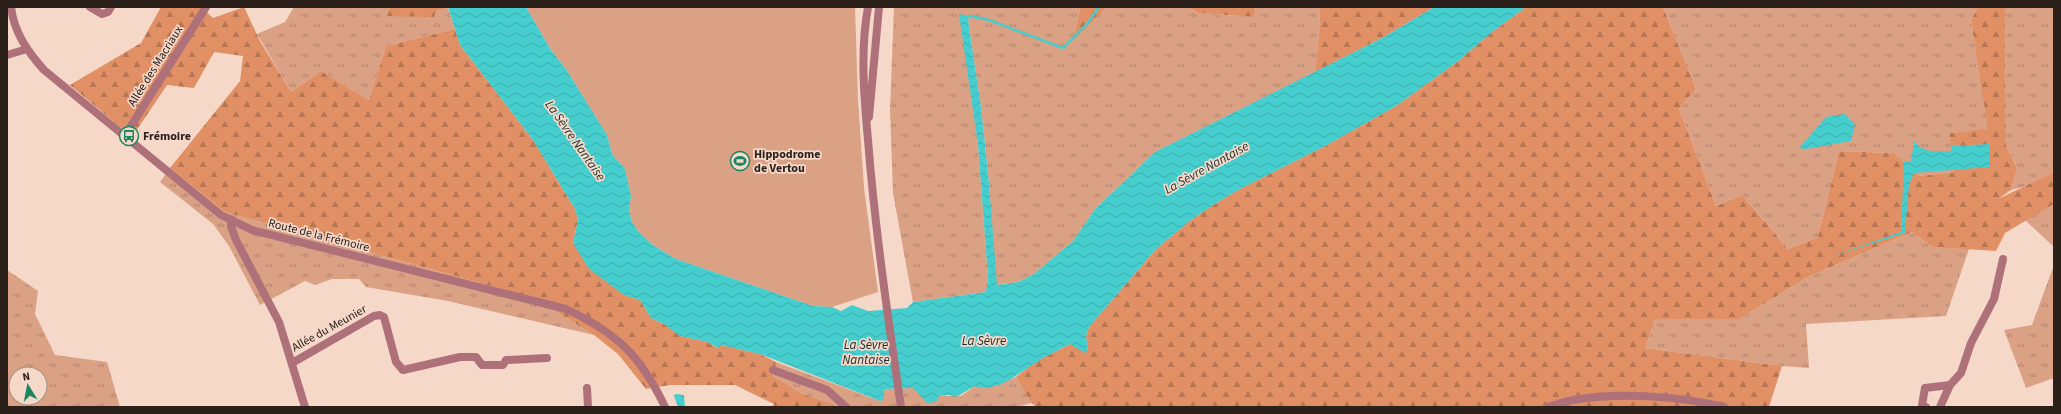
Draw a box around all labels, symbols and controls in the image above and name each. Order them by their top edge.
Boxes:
street label: Allée des Macriaux [124,22,187,110]
water label: La Sèvre Nantaise [541,97,610,184]
bus stop icon: Frémoire [118,125,140,147]
place label: Frémoire [143,128,191,145]
water label: La Sèvre Nantaise [1161,137,1252,199]
place label: Hippodrome de Vertou [754,146,821,177]
sports icon: Hippodrome de Vertou [729,150,751,172]
street label: Route de la Frémoire [267,215,371,256]
street label: Allée du Meunier [289,300,371,356]
water label: La Sèvre [962,332,1006,350]
water label: La Sèvre Nantaise [842,336,890,369]
north arrow [8,366,48,406]
text: N [21,369,31,385]

